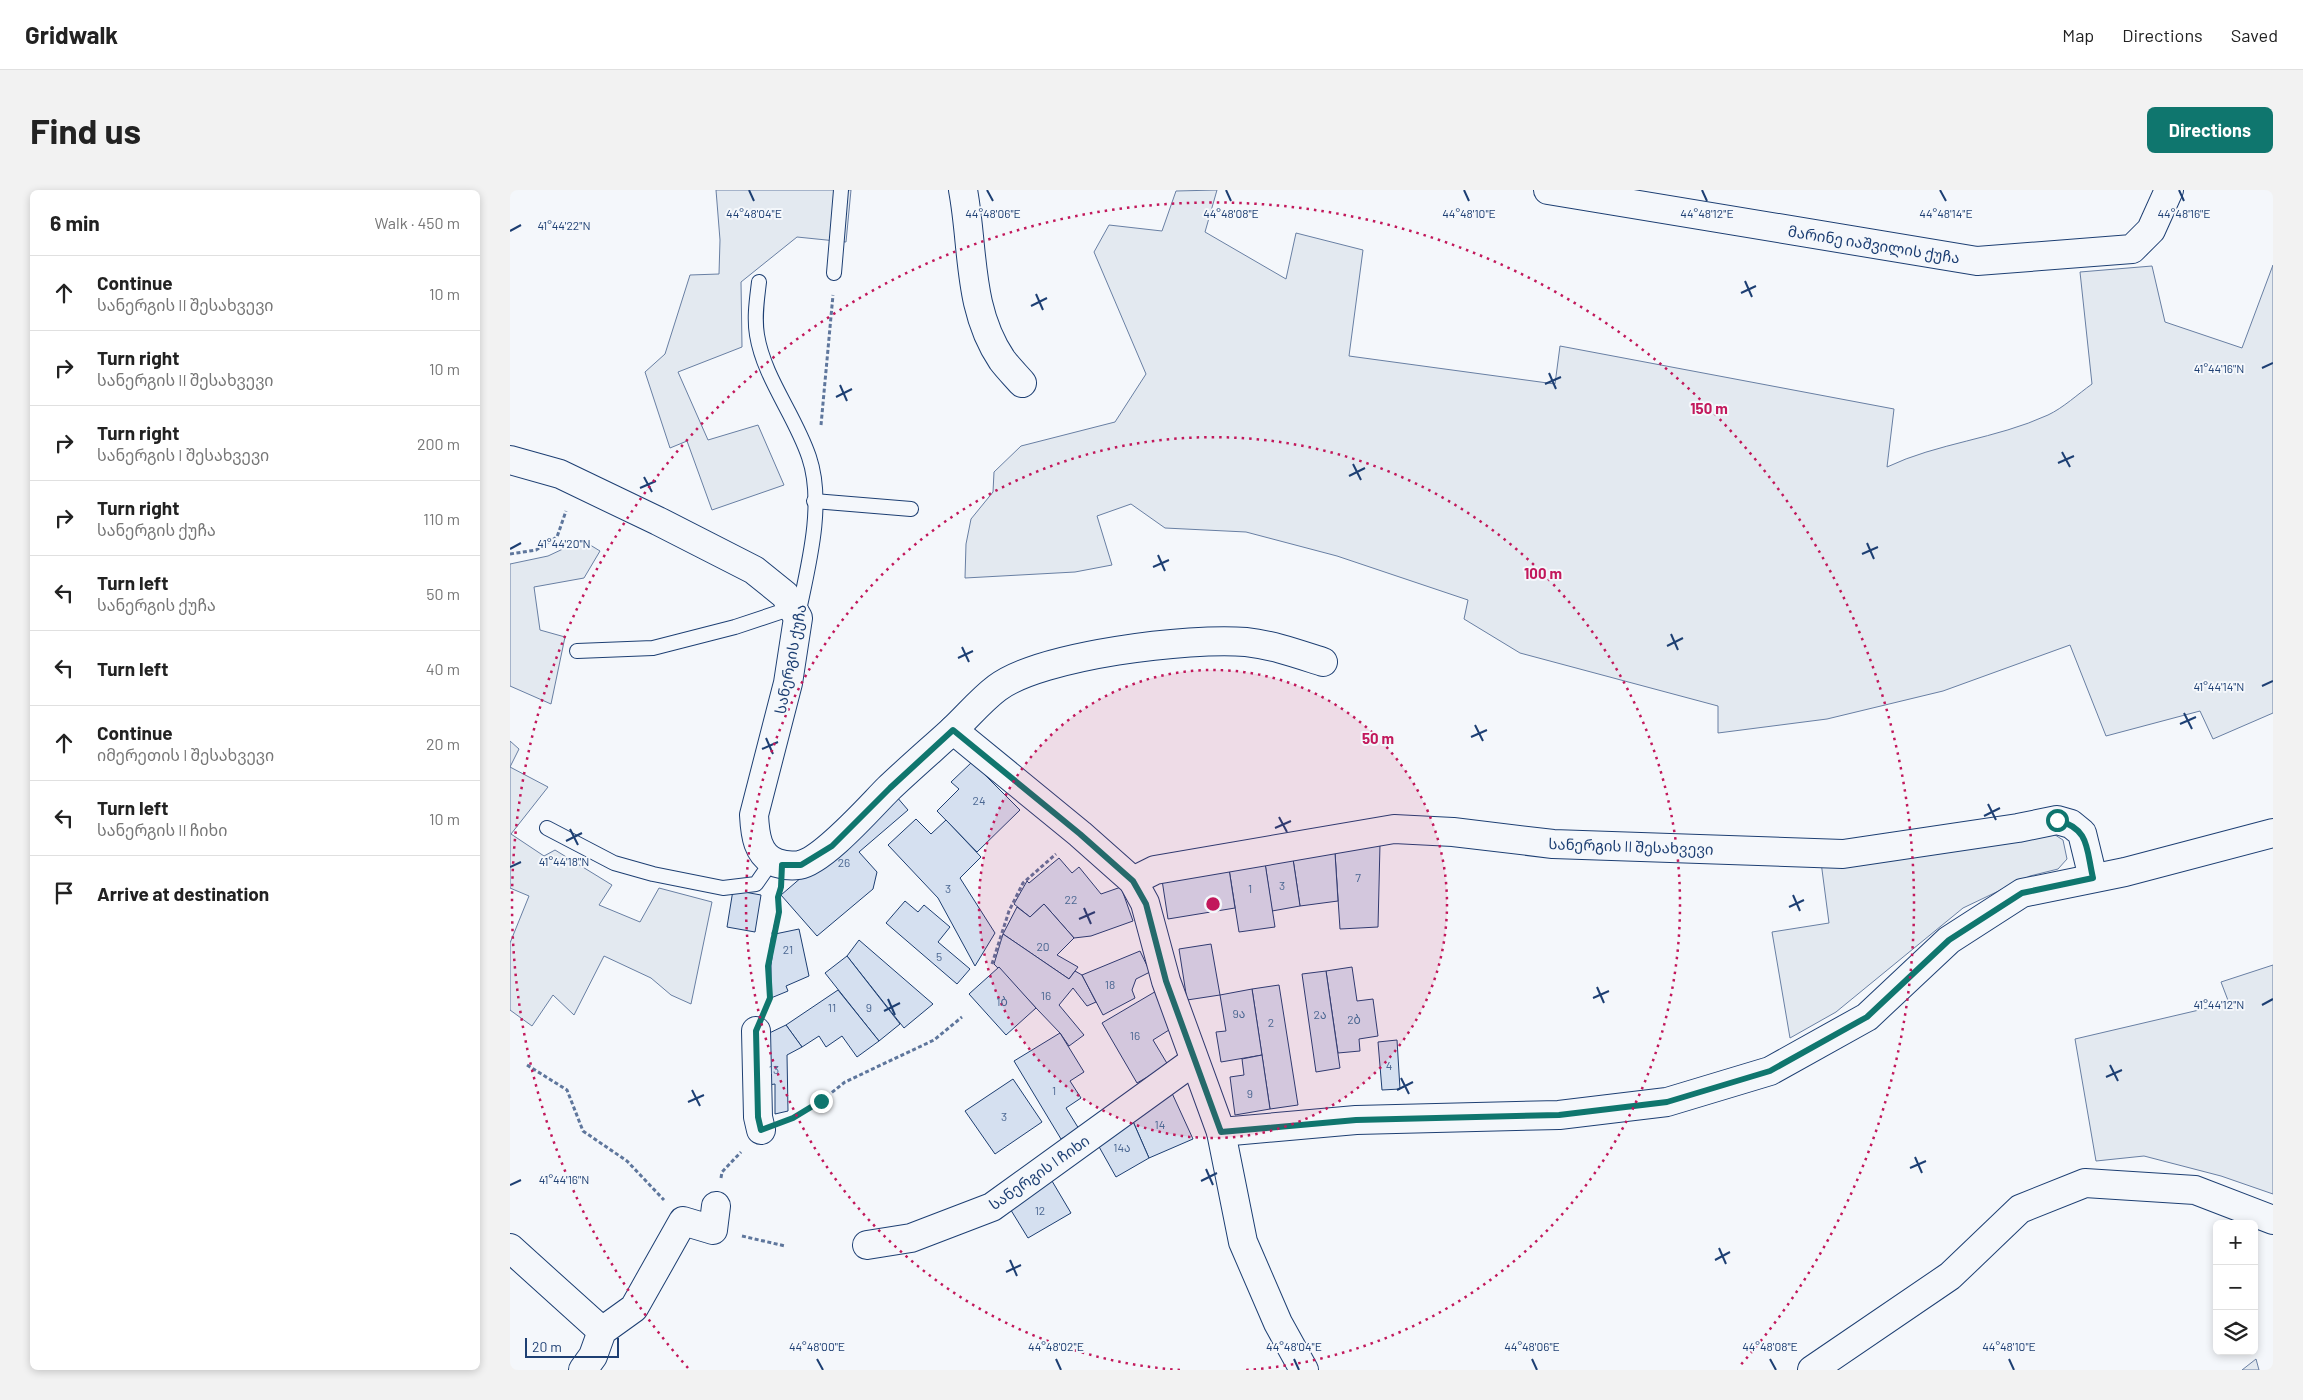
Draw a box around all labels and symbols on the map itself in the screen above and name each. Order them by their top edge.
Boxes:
text: 44°48'04"E [726,206,782,220]
text: 44°48'06"E [965,206,1021,220]
text: 44°48'08"E [1203,206,1259,220]
text: 44°48'10"E [1442,206,1496,220]
text: 44°48'12"E [1680,206,1734,220]
text: 44°48'14"E [1919,206,1973,220]
text: 44°48'16"E [2157,206,2211,220]
text: 41°44'22"N [537,218,591,232]
street label: მარინე იაშვილის ქუჩა [1787,222,1961,267]
text: 41°44'16"N [2194,361,2244,375]
text: 150 m [1690,399,1728,417]
text: 41°44'20"N [537,536,591,550]
text: 100 m [1524,564,1562,582]
street label: სანერგის ქუჩა [771,603,810,716]
text: 41°44'14"N [2194,679,2244,693]
text: 50 m [1362,729,1394,747]
house number: 24 [972,793,986,807]
route start [2046,809,2069,832]
street label: სანერგის II შესახვევი [1548,834,1714,859]
text: 41°44'18"N [539,854,589,868]
house number: 26 [838,855,850,869]
house number: 7 [1355,870,1361,884]
house number: 3 [1279,878,1285,892]
house number: 3 [945,881,951,895]
house number: 1 [1248,881,1252,895]
house number: 22 [1065,892,1077,906]
centre of rings [1204,895,1222,913]
house number: 20 [1036,939,1050,953]
house number: 21 [783,942,793,956]
house number: 5 [936,949,942,963]
house number: 18 [1105,977,1115,991]
house number: 16 [1041,988,1051,1002]
house number: 1ბ [996,994,1008,1008]
text: 41°44'12"N [2194,997,2244,1011]
house number: 11 [828,1000,836,1014]
house number: 9 [866,1000,872,1014]
house number: 9ა [1233,1006,1245,1020]
house number: 2ა [1313,1007,1327,1021]
house number: 2ბ [1347,1012,1361,1026]
house number: 2 [1268,1015,1274,1029]
house number: 16 [1130,1028,1140,1042]
house number: 4 [1386,1058,1392,1072]
house number: 13 [769,1062,779,1076]
house number: 1 [1052,1083,1056,1097]
house number: 9 [1247,1086,1253,1100]
route end [810,1090,833,1113]
house number: 3 [1001,1109,1007,1123]
house number: 14 [1155,1117,1165,1131]
street label: სანერგის I ჩიხი [985,1131,1093,1214]
house number: 14ა [1113,1140,1131,1154]
text: 41°44'16"N [539,1172,589,1186]
house number: 12 [1035,1203,1045,1217]
scale bar [525,1335,619,1358]
text: 44°48'00"E [789,1339,845,1353]
text: 44°48'02"E [1028,1339,1084,1353]
text: 44°48'04"E [1266,1339,1322,1353]
text: 44°48'06"E [1504,1339,1560,1353]
text: 44°48'08"E [1742,1339,1798,1353]
text: 44°48'10"E [1982,1339,2036,1353]

